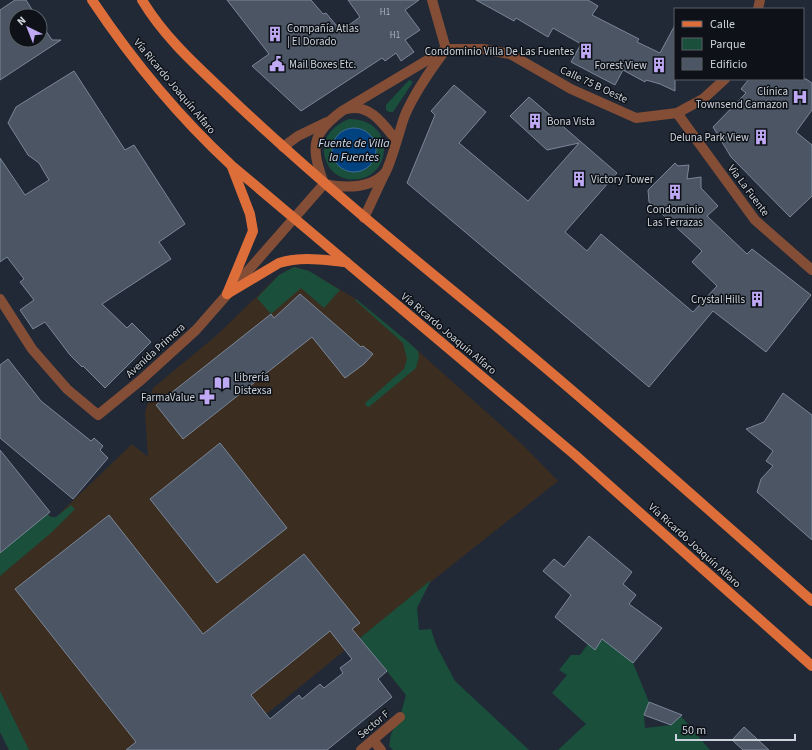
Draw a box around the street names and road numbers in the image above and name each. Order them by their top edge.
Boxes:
street label: Vía Ricardo Joaquín Alfaro [130,35,219,137]
street label: Calle 75 B Oeste [558,62,631,107]
street label: Via La Fuente [724,161,773,220]
street label: Vía Ricardo Joaquín Alfaro [398,289,500,378]
street label: Avenida Primera [122,320,188,381]
street label: Vía Ricardo Joaquín Alfaro [645,500,744,591]
street label: Sector F [354,706,393,742]

